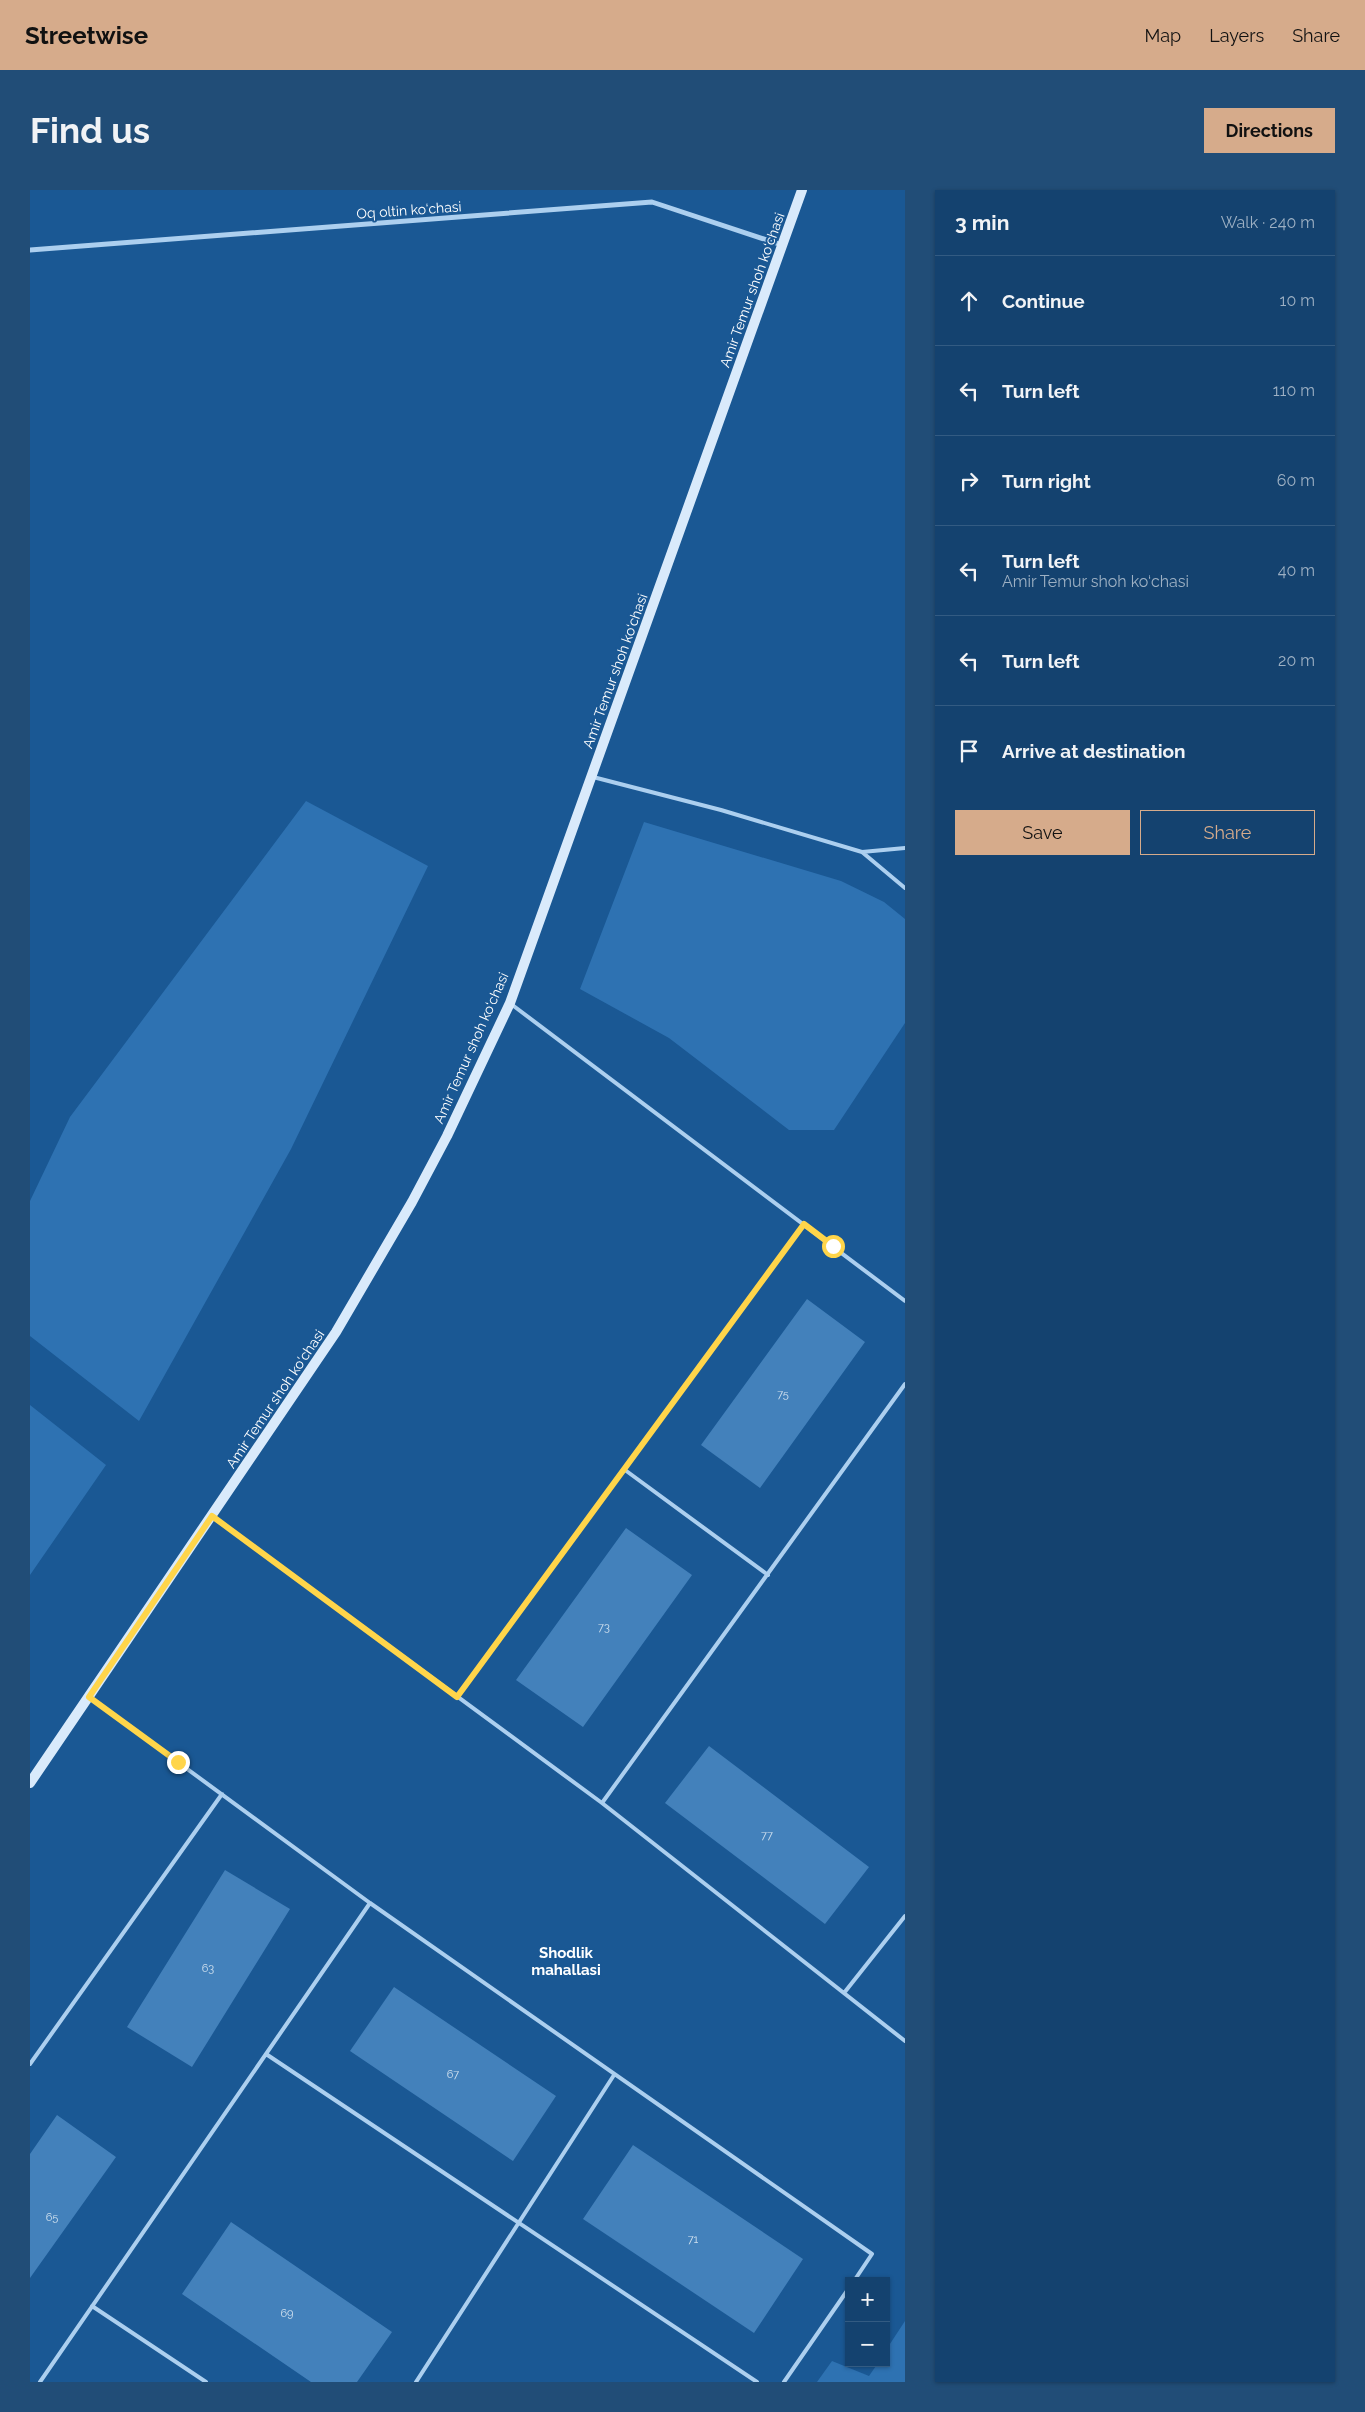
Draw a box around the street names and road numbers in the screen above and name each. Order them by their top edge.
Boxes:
street label: Oq oltin ko‘chasi [356,198,462,222]
street label: Amir Temur shoh ko‘chasi [717,210,787,370]
street label: Amir Temur shoh ko‘chasi [580,591,650,751]
street label: Amir Temur shoh ko‘chasi [430,970,512,1126]
street label: Amir Temur shoh ko‘chasi [223,1327,327,1471]

